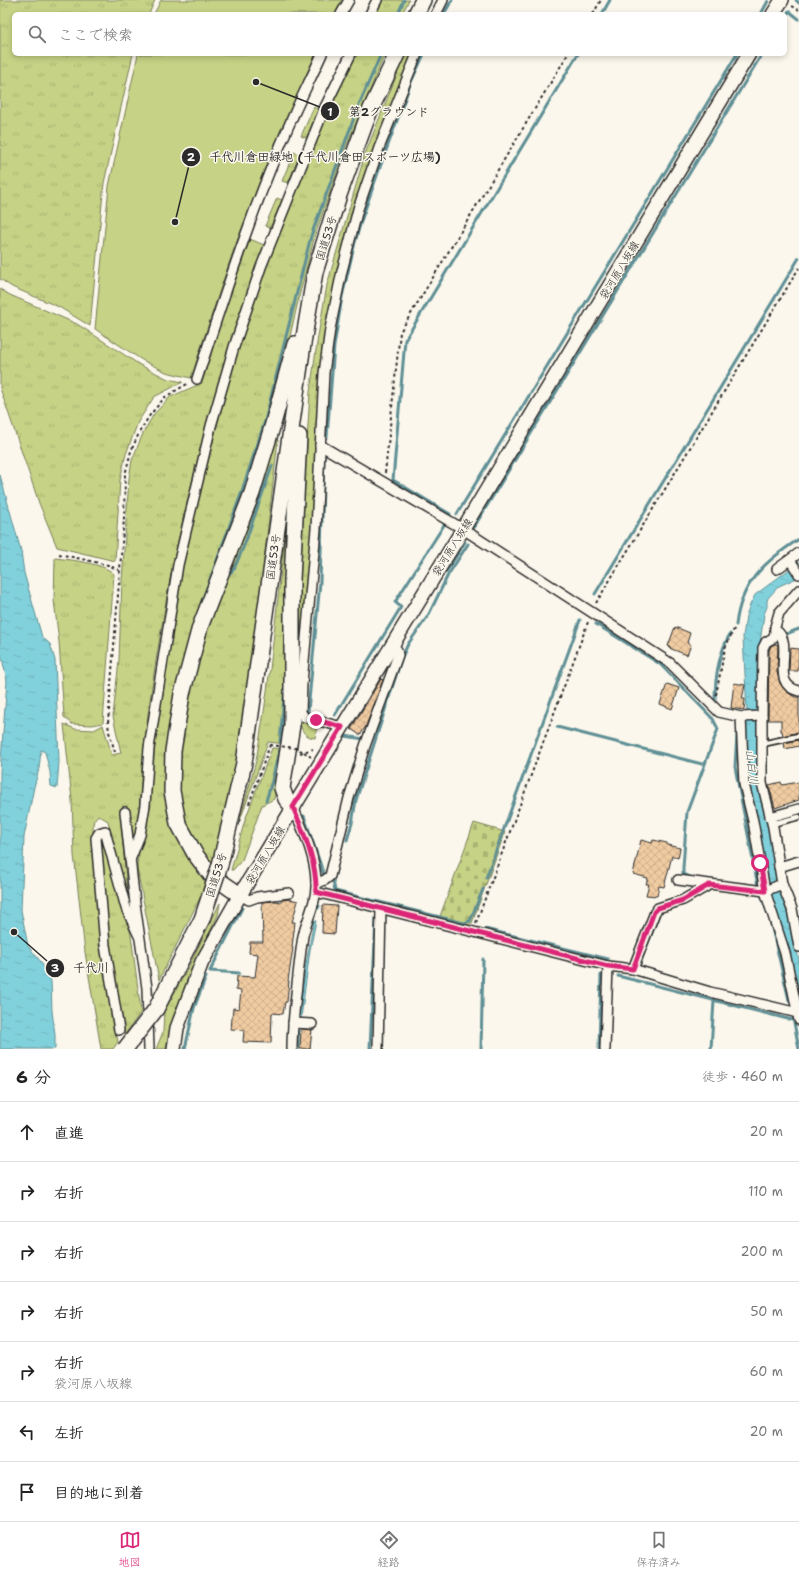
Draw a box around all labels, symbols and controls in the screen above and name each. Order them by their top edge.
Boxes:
search box [12,12,787,56]
icon: search [26,23,48,45]
text: ここで検索 [58,25,133,45]
callout: 第2グラウンド [320,99,437,123]
text: 1 [327,104,333,120]
text: 第2グラウンド [349,104,429,120]
callout: 千代川倉田緑地 (千代川倉田スポーツ広場) [181,145,448,169]
text: 2 [187,149,196,165]
text: 千代川倉田緑地 (千代川倉田スポーツ広場) [209,149,441,165]
street label: 国道53号 [312,214,341,263]
street label: 袋河原八坂線 [596,238,643,302]
street label: 袋河原八坂線 [429,515,476,579]
street label: 国道53号 [263,533,284,581]
route end [307,711,325,729]
water label: 山白川 [742,748,762,786]
street label: 袋河原八坂線 [242,823,289,887]
street label: 国道53号 [202,851,231,900]
route start [751,854,769,872]
callout: 千代川 [45,956,117,980]
text: 3 [51,960,59,976]
text: 千代川 [73,960,109,976]
text: 6 分 [16,1066,51,1088]
text: 徒歩 · 460 m [702,1068,783,1085]
icon: ahead [16,1121,38,1143]
text: 直進 [54,1123,84,1143]
text: 20 m [750,1123,783,1140]
icon: right [16,1181,38,1203]
text: 右折 [54,1183,84,1203]
text: 110 m [748,1183,783,1200]
icon: right [16,1241,38,1263]
text: 右折 [54,1243,84,1263]
text: 200 m [741,1243,783,1260]
icon: right [16,1301,38,1323]
text: 右折 [54,1303,84,1323]
text: 50 m [750,1303,783,1320]
text: 右折 [54,1353,84,1373]
icon: right [16,1361,38,1383]
text: 60 m [750,1363,783,1380]
text: 袋河原八坂線 [54,1375,132,1392]
icon: left [16,1421,38,1443]
text: 左折 [54,1423,84,1443]
text: 20 m [750,1423,783,1440]
icon: arrive [16,1481,38,1503]
text: 目的地に到着 [54,1483,144,1503]
tab: 地図 [119,1529,141,1570]
tab: 経路 [378,1529,400,1570]
tab: 保存済み [637,1529,681,1570]

